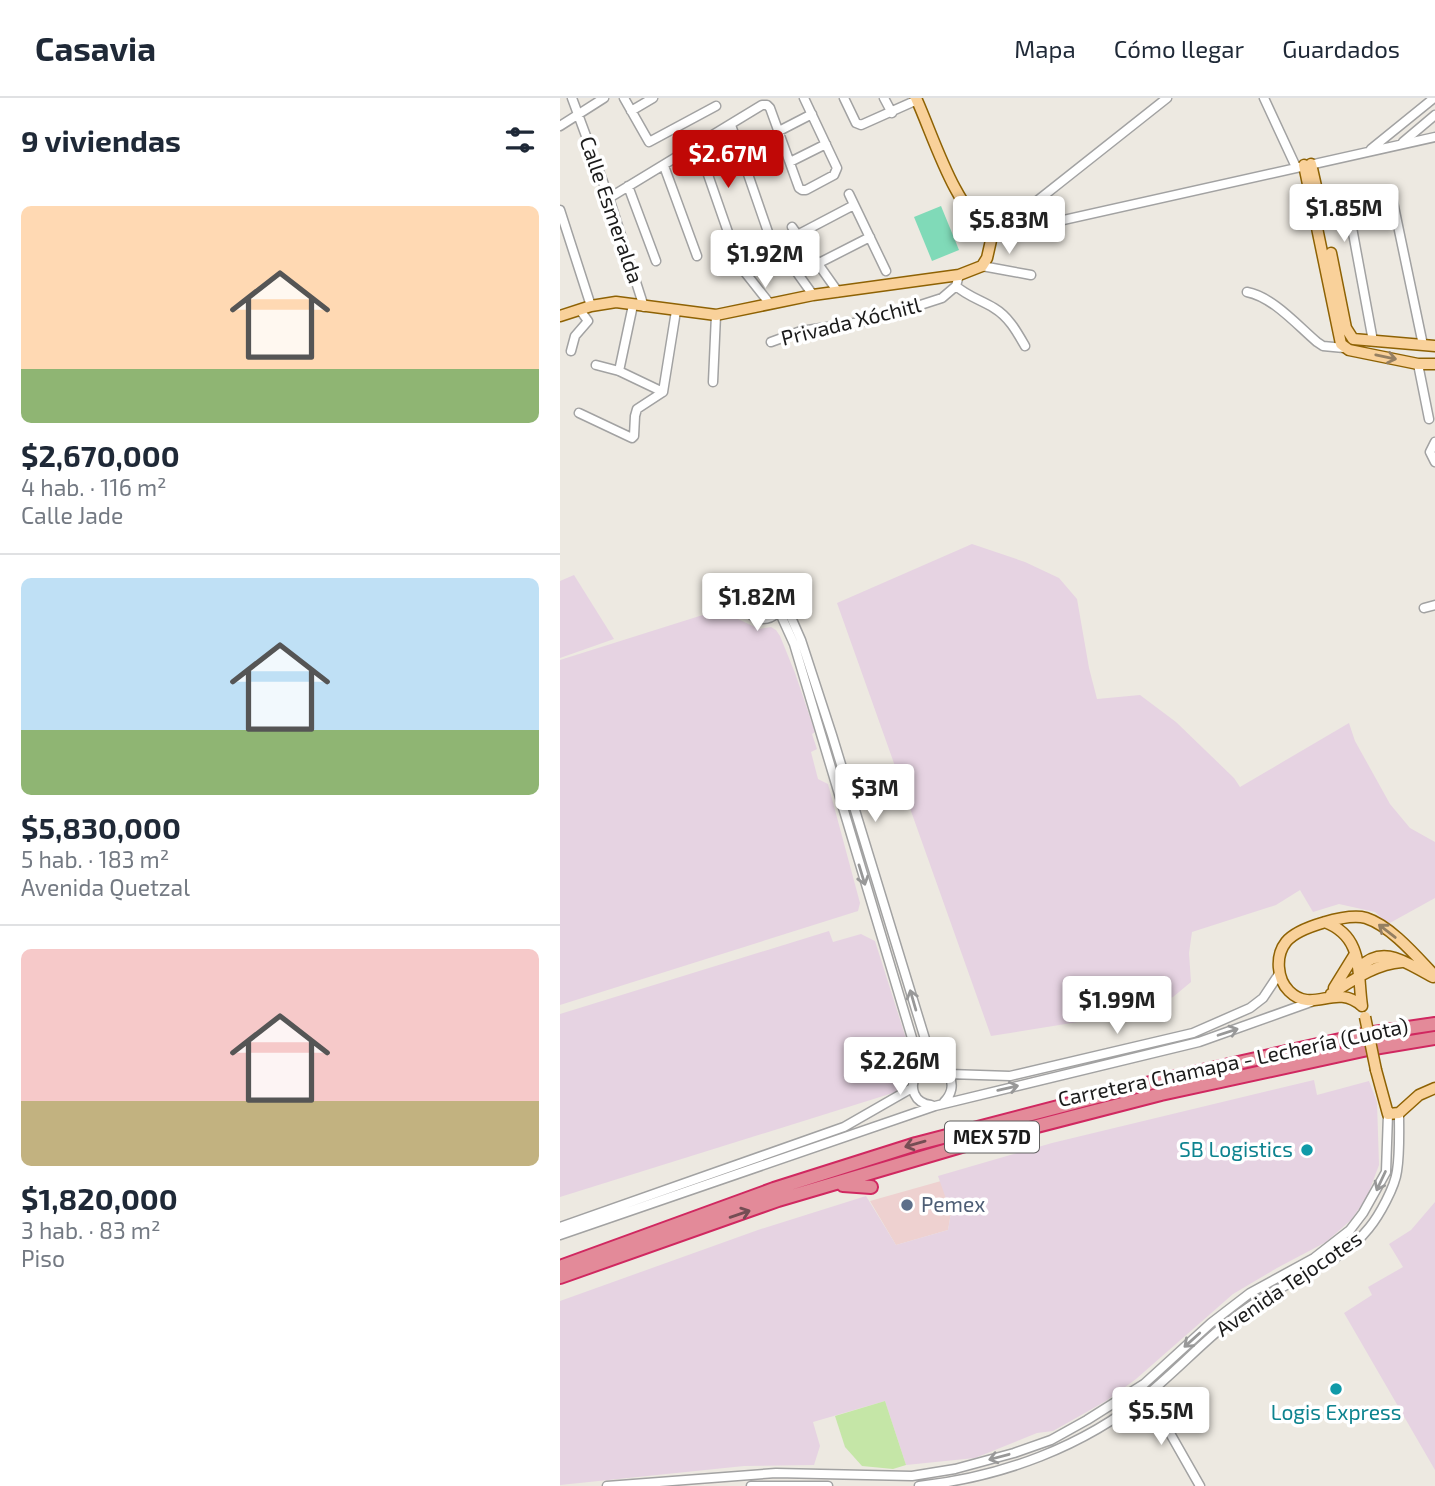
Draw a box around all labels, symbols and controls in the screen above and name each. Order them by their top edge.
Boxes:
text: Casavia [35,28,156,68]
text: Mapa [1014,34,1076,63]
text: Cómo llegar [1114,34,1244,63]
text: Guardados [1282,34,1400,63]
icon: filters [501,121,539,159]
text: 9 viviendas [21,122,181,158]
pin: $2.67M [671,130,785,190]
street label: Calle Esmeralda [576,133,649,286]
text: $2.67M [688,139,768,167]
pin: $1.85M [1287,184,1401,244]
text: $1.85M [1306,193,1382,221]
pin: $5.83M [952,197,1066,256]
text: $5.83M [969,205,1049,233]
pin: $1.92M [708,230,822,290]
text: $1.92M [727,239,803,267]
icon: home [217,252,343,378]
street label: Privada Xóchitl [778,291,924,350]
one-way arrow [1374,351,1397,364]
text: $2,670,000 [21,437,180,473]
text: 4 hab. · 116 m² [21,473,167,501]
text: Calle Jade [21,501,123,529]
pin: $1.82M [700,574,814,633]
text: $1.82M [718,582,796,610]
icon: home [217,624,343,750]
pin: $3M [841,764,909,824]
text: $3M [851,773,899,801]
text: $5,830,000 [21,809,181,845]
text: 5 hab. · 183 m² [21,845,169,873]
one-way arrow [856,864,869,886]
text: Avenida Quetzal [21,873,190,901]
one-way arrow [1378,923,1396,938]
pin: $1.99M [1060,976,1174,1036]
text: $1.99M [1078,985,1156,1013]
one-way arrow [906,989,919,1011]
icon: home [217,995,343,1121]
street label: Carretera Chamapa - Lechería (Cuota) [1055,1012,1410,1111]
one-way arrow [1217,1025,1239,1038]
pin: $2.26M [843,1038,957,1097]
text: $2.26M [860,1046,940,1074]
one-way arrow [996,1081,1019,1094]
road number: MEX 57D [945,1121,1039,1152]
place label: SB Logistics [1179,1136,1293,1161]
one-way arrow [905,1139,927,1152]
marker: SB Logistics [1299,1142,1315,1158]
one-way arrow [1374,1170,1387,1191]
text: $1,820,000 [21,1180,178,1216]
place label: Pemex [921,1191,985,1216]
marker: Pemex [899,1197,915,1213]
one-way arrow [728,1207,750,1219]
text: 3 hab. · 83 m² [21,1216,161,1244]
street label: Avenida Tejocotes [1211,1225,1366,1342]
text: Piso [21,1244,65,1272]
one-way arrow [1184,1332,1201,1349]
marker: Logis Express [1328,1381,1344,1397]
pin: $5.5M [1112,1388,1210,1447]
text: $5.5M [1128,1396,1194,1424]
place label: Logis Express [1271,1399,1401,1424]
one-way arrow [988,1451,1011,1464]

